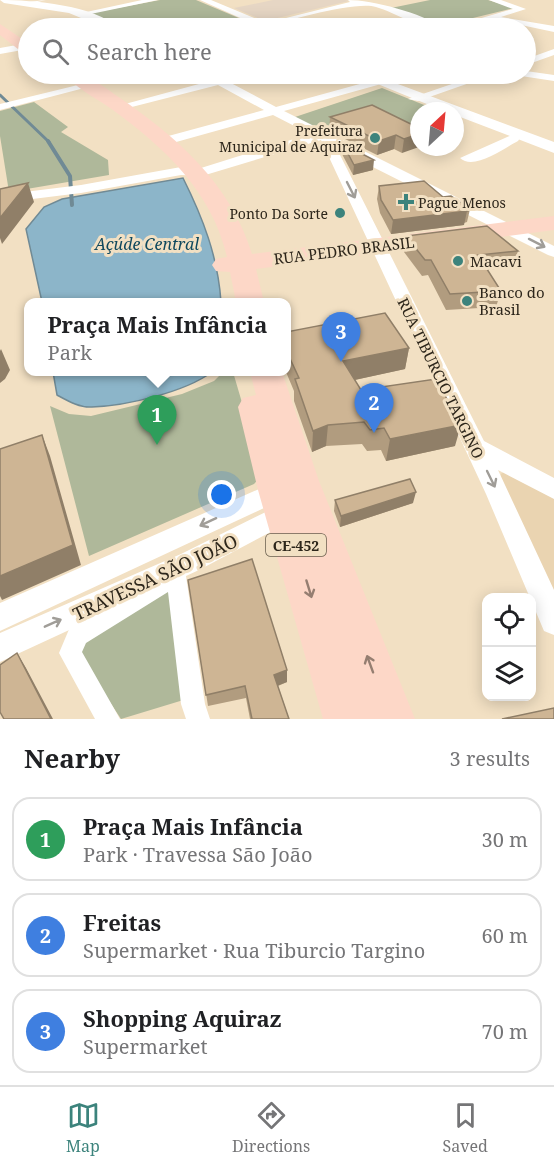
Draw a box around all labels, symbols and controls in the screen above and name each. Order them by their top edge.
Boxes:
search box [18,18,536,84]
icon: search [39,35,72,68]
text: Search here [87,36,212,66]
north arrow [410,102,464,156]
place label: Prefeitura Municipal de Aquiraz [219,121,363,156]
marker: Prefeitura Municipal de Aquiraz [368,131,382,145]
one-way arrow [346,181,358,199]
place label: Pague Menos [418,193,506,212]
marker: Pague Menos [399,195,413,209]
place label: Ponto Da Sorte [229,204,328,223]
marker: Ponto Da Sorte [333,206,347,220]
street label: RUA PEDRO BRASIL [272,231,416,269]
water label: Açúde Central [94,233,199,255]
one-way arrow [528,238,546,250]
place label: Macavi [470,251,522,271]
marker: Macavi [451,254,465,268]
place label: Banco do Brasil [479,282,545,319]
street label: RUA TIBURCIO TARGINO [393,294,489,462]
marker: Banco do Brasil [460,294,474,308]
popup [24,298,291,376]
text: Praça Mais Infância [48,309,267,339]
pin: 3 [322,312,360,362]
text: Park [48,339,92,366]
pin: 2 [354,384,394,433]
pin: 1 [138,396,176,445]
one-way arrow [485,470,497,488]
your location [207,480,236,509]
one-way arrow [200,516,218,528]
street label: TRAVESSA SÃO JOÃO [69,528,241,626]
road number: CE-452 [266,534,326,556]
one-way arrow [304,579,315,598]
map controls [482,593,536,701]
button: locate [482,593,536,647]
one-way arrow [44,617,62,629]
button: layers [482,647,536,701]
one-way arrow [364,655,375,674]
text: Nearby [24,740,120,776]
text: 3 results [450,745,530,772]
text: Praça Mais Infância [83,811,303,841]
text: 1 [40,826,51,853]
text: 30 m [482,826,528,853]
text: Park · Travessa São João [83,841,313,868]
text: Freitas [83,907,161,937]
text: 2 [40,922,51,949]
text: 60 m [482,922,528,949]
text: Supermarket · Rua Tiburcio Targino [83,937,425,964]
text: Shopping Aquiraz [83,1003,281,1033]
text: 3 [40,1018,51,1045]
text: 70 m [482,1018,528,1045]
text: Supermarket [83,1033,208,1060]
tab: Map [66,1099,100,1157]
tab: Directions [232,1099,310,1157]
tab: Saved [443,1099,488,1157]

